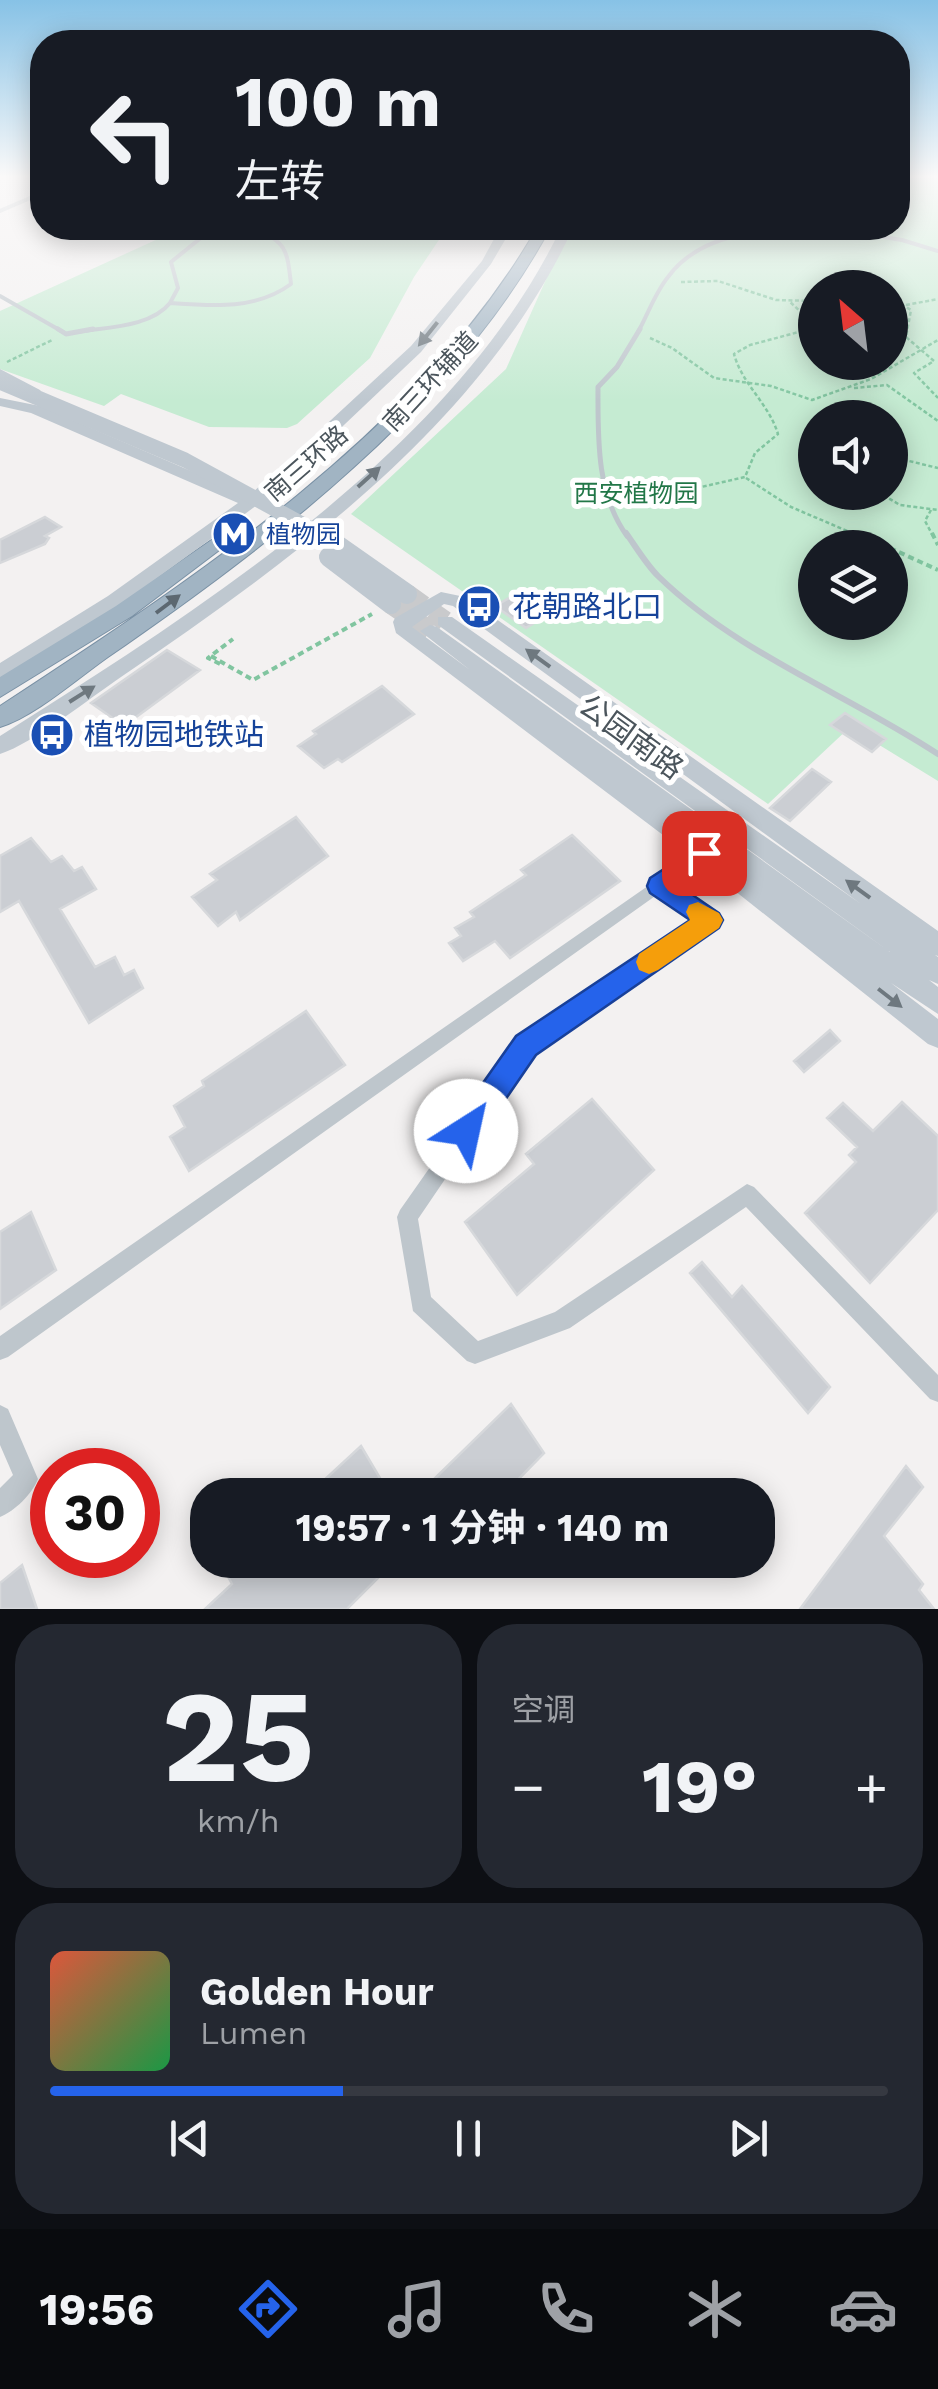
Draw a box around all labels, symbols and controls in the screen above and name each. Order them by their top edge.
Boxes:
text: 100 m [235,61,441,143]
icon: left [70,70,200,200]
text: 左转 [235,155,325,208]
north arrow [798,270,908,380]
map controls [798,270,908,640]
one-way arrow [418,321,439,347]
street label: 南三环辅道 [377,326,484,437]
button: sound [798,400,908,510]
street label: 南三环路 [259,420,354,507]
one-way arrow [356,467,381,489]
park label: 西安植物园 [573,479,699,508]
metro station icon: 植物园 [211,511,257,557]
place label: 植物园 [266,520,341,549]
button: layers [798,530,908,640]
bus stop icon: 花朝路北口 [456,584,502,630]
place label: 花朝路北口 [512,589,662,624]
one-way arrow [155,594,180,615]
one-way arrow [525,649,551,668]
one-way arrow [69,686,96,704]
street label: 公园南路 [572,687,690,786]
bus stop icon: 植物园地铁站 [29,712,75,758]
place label: 植物园地铁站 [84,717,264,752]
pin [662,811,747,896]
icon: arrive [677,826,732,881]
one-way arrow [845,879,872,899]
one-way arrow [877,987,903,1007]
position arrow [414,1079,518,1183]
speed limit sign: 30 [30,1448,160,1578]
text: 19:57 · 1 分钟 · 140 m [296,1506,669,1550]
text: 25 [162,1660,315,1813]
text: 空调 [512,1691,576,1729]
text: 19° [642,1742,758,1830]
text: − [512,1755,545,1819]
text: + [855,1755,888,1819]
text: km/h [197,1802,279,1840]
text: Golden Hour [200,1970,434,2014]
text: Lumen [200,2014,307,2052]
icon: previous [162,2111,217,2166]
icon: pause [441,2111,496,2166]
icon: next [721,2111,776,2166]
icon: directions [233,2274,303,2344]
icon: music [382,2274,452,2344]
icon: phone [531,2274,601,2344]
icon: climate [680,2274,750,2344]
icon: car [828,2274,898,2344]
text: 19:56 [39,2283,154,2336]

